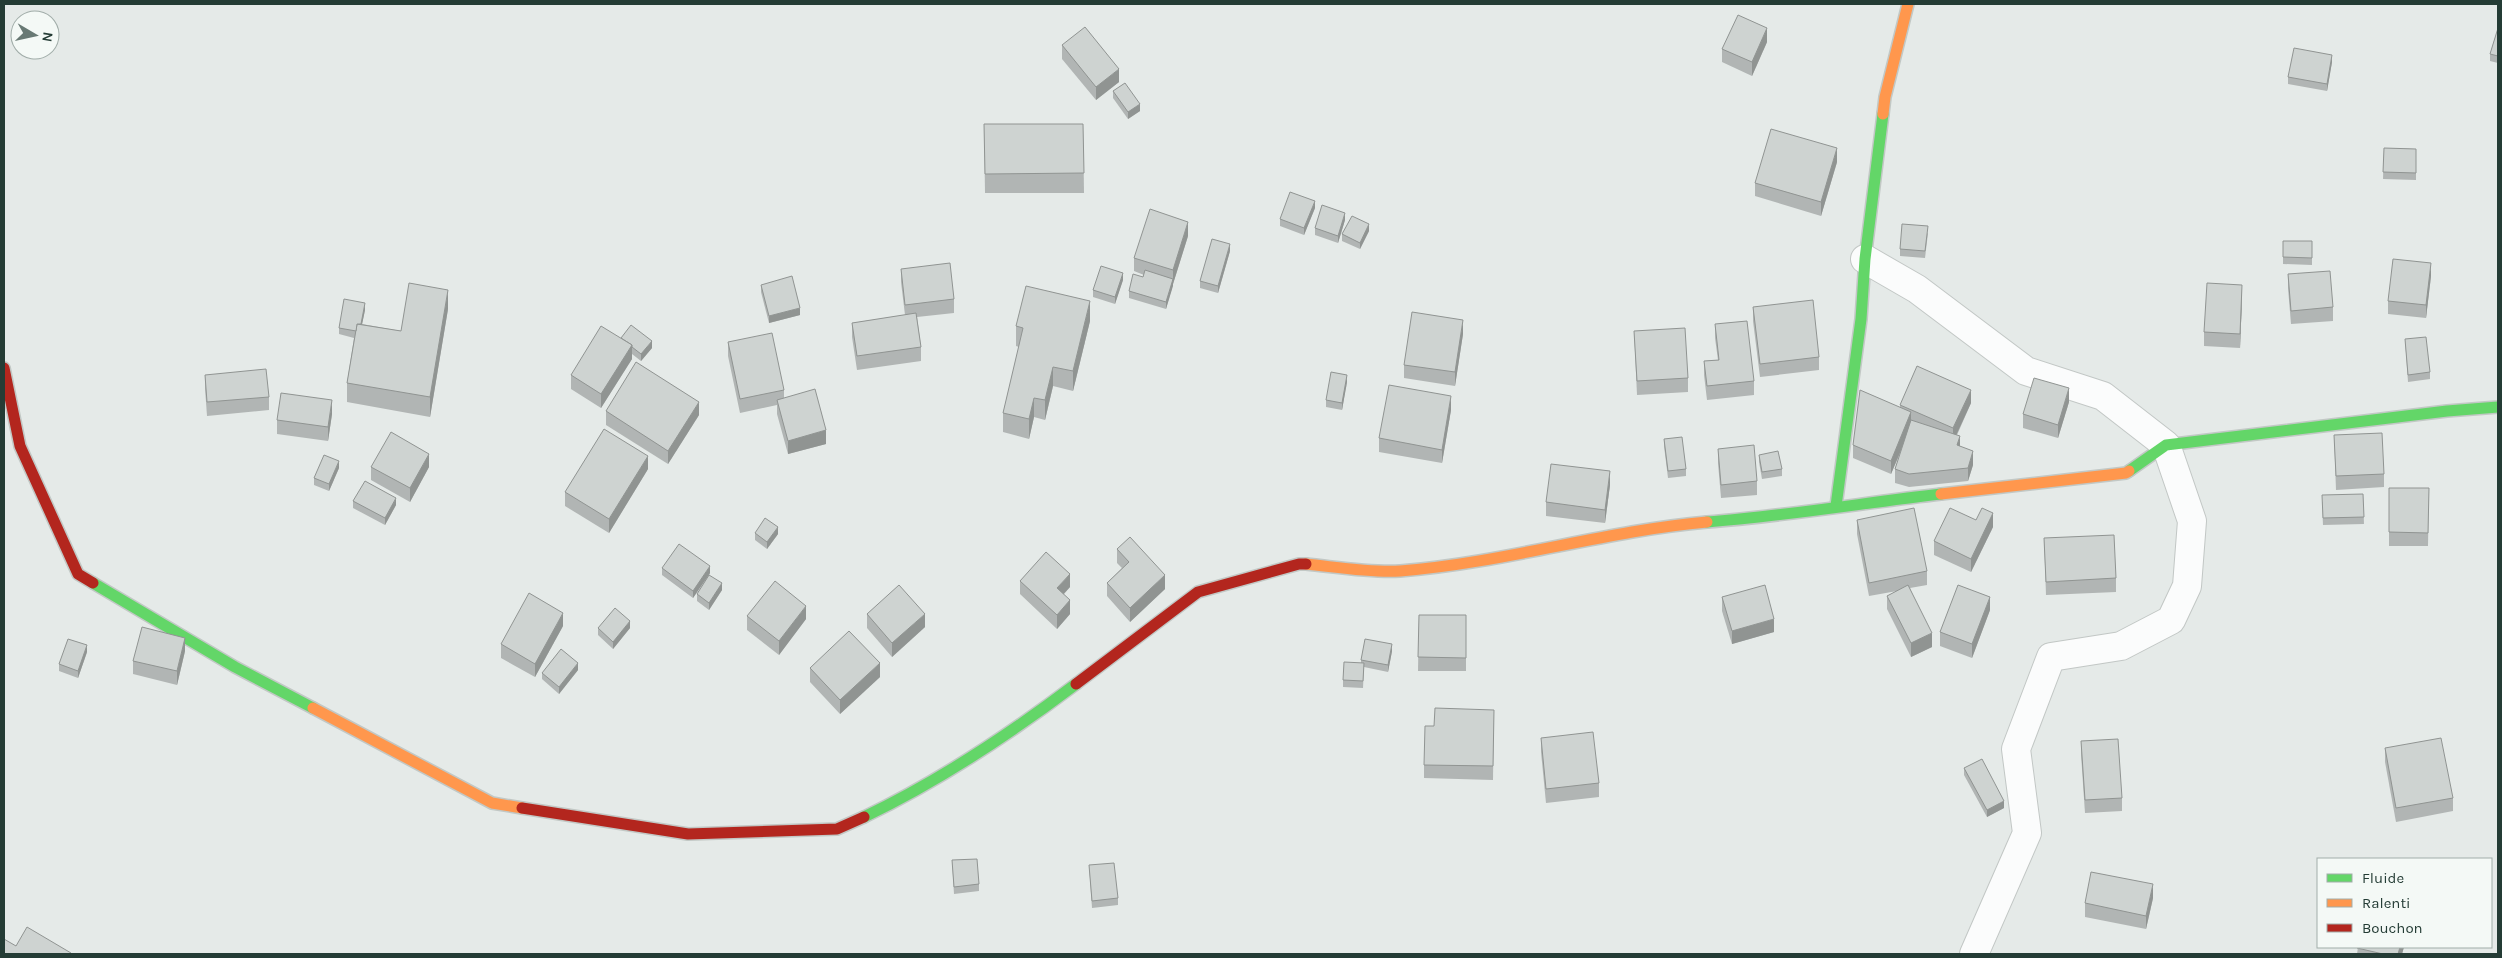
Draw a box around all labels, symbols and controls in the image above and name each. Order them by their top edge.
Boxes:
north arrow [10,10,60,60]
text: N [38,31,57,43]
legend [2317,858,2492,948]
text: Fluide [2362,869,2404,887]
text: Ralenti [2362,894,2411,912]
text: Bouchon [2362,919,2423,937]

